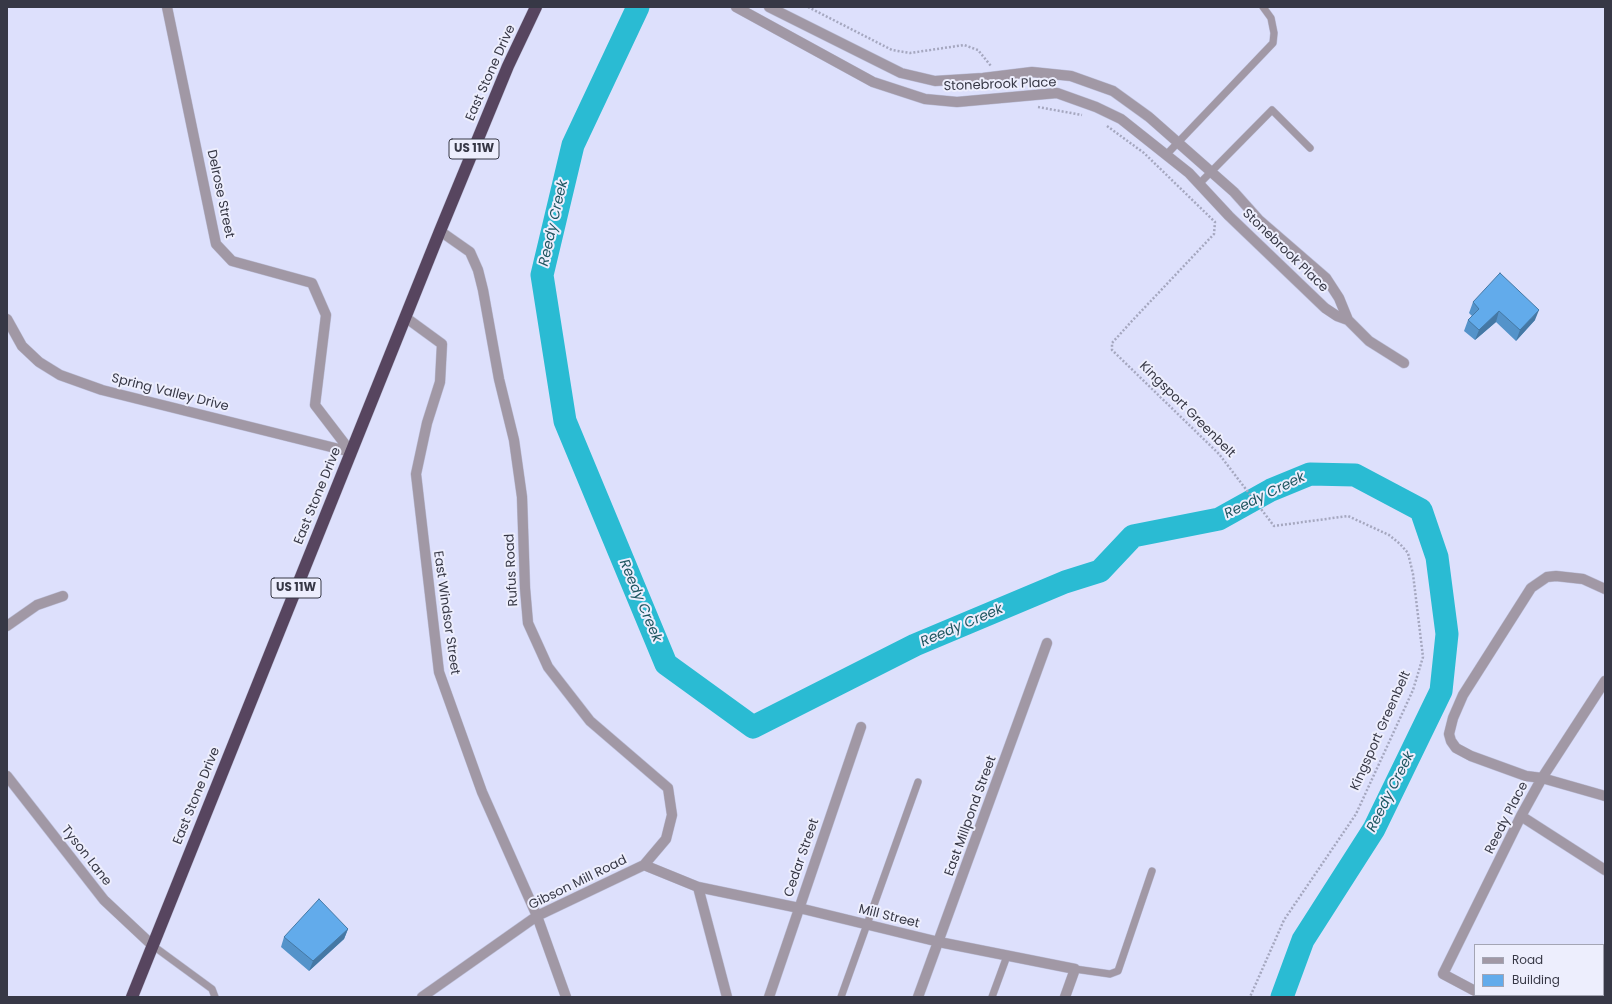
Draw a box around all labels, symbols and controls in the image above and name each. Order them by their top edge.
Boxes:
street label: East Stone Drive [463,23,519,123]
street label: Stonebrook Place [943,75,1057,95]
road number: US 11W [449,139,499,159]
street label: Delrose Street [203,148,237,240]
water label: Reedy Creek [536,178,572,268]
street label: Stonebrook Place [1239,206,1331,296]
street label: Kingsport Greenbelt [1136,359,1238,461]
street label: Spring Valley Drive [110,371,230,415]
street label: East Stone Drive [291,445,345,547]
water label: Reedy Creek [1222,469,1308,523]
street label: Rufus Road [502,533,522,607]
street label: East Windsor Street [430,550,462,676]
water label: Reedy Creek [615,557,665,645]
road number: US 11W [271,578,321,598]
water label: Reedy Creek [918,601,1006,651]
street label: Kingsport Greenbelt [1348,669,1414,793]
street label: East Stone Drive [170,745,224,847]
water label: Reedy Creek [1364,749,1418,835]
street label: East Millpond Street [942,754,1000,878]
street label: Reedy Place [1482,779,1532,857]
street label: Cedar Street [781,817,823,899]
street label: Tyson Lane [58,823,114,889]
street label: Gibson Mill Road [526,853,630,913]
street label: Mill Street [857,902,921,932]
legend [1474,944,1604,996]
text: Road [1512,951,1543,968]
text: Building [1512,971,1560,988]

